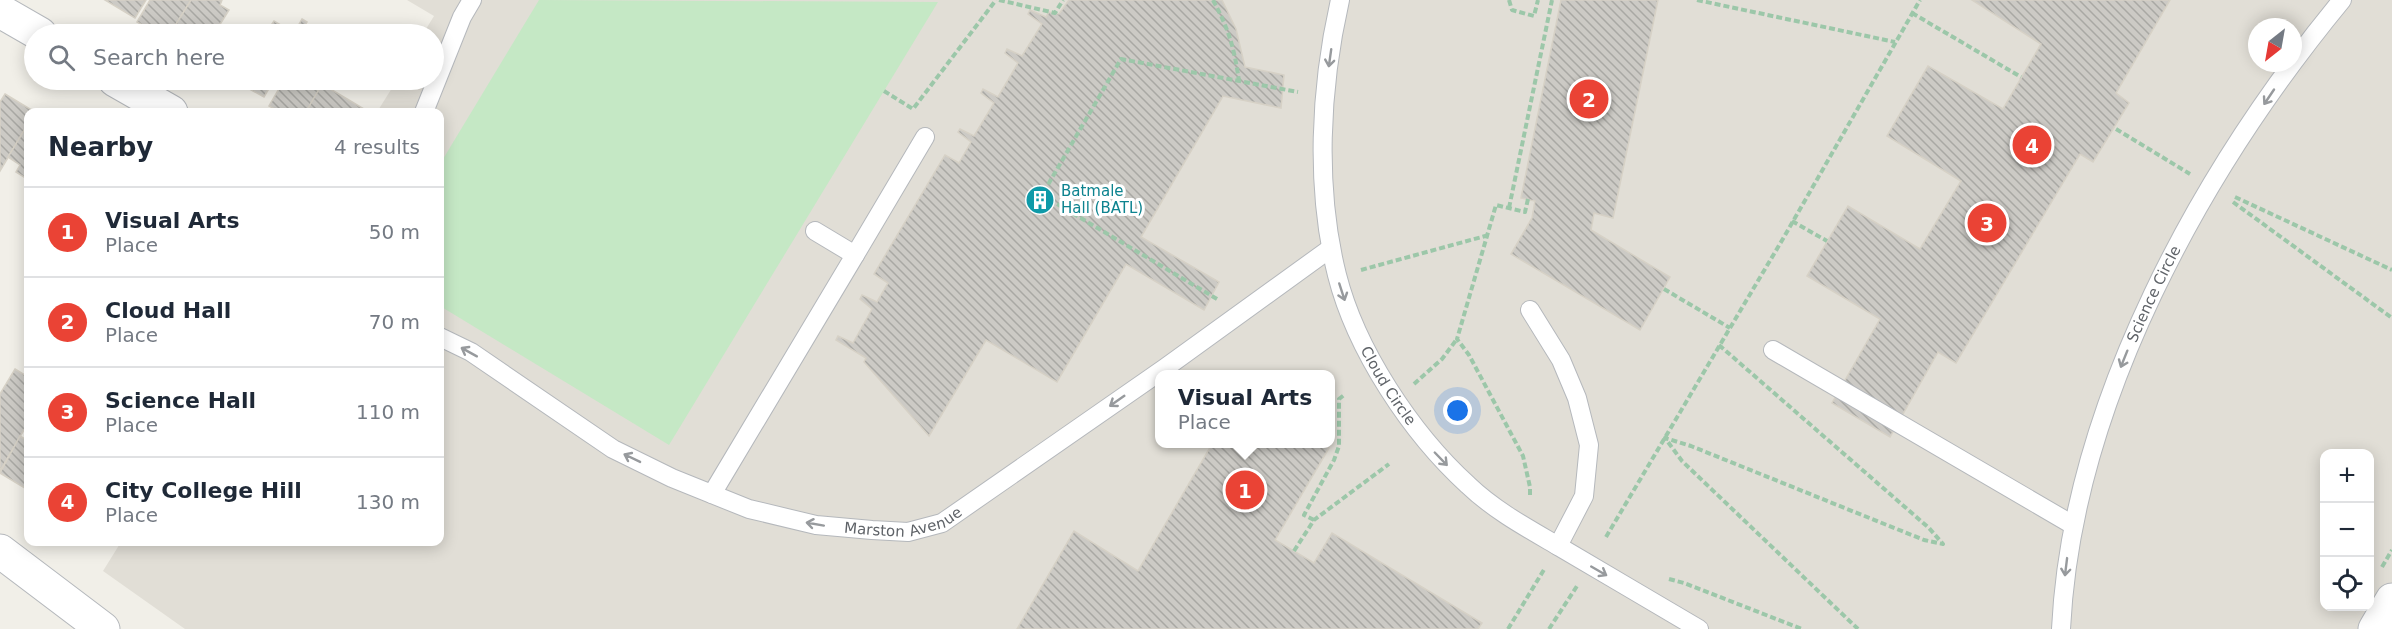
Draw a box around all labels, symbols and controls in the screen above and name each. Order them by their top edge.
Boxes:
north arrow [2248,18,2302,72]
search box [24,24,444,90]
icon: search [45,41,78,74]
text: Search here [93,45,225,70]
one-way arrow [1325,47,1336,67]
pin: 2 [1570,76,1608,122]
one-way arrow [2263,89,2275,105]
pin: 4 [2012,122,2052,168]
text: Nearby [48,132,153,162]
text: 4 results [334,135,420,159]
place label: Batmale Hall (BATL) [1061,182,1143,217]
building icon: Batmale Hall (BATL) [1024,184,1056,216]
pin: 3 [1968,200,2006,246]
text: Visual Arts [105,208,239,233]
text: 1 [61,220,74,244]
text: 50 m [369,220,420,244]
text: Place [105,233,158,257]
street label: Science Circle [2123,242,2185,345]
one-way arrow [1337,282,1348,301]
text: Cloud Hall [105,298,231,323]
text: 2 [61,310,74,334]
text: 70 m [369,310,420,334]
text: Place [105,323,158,347]
street label: Cloud Circle [1357,343,1420,429]
one-way arrow [461,346,478,358]
one-way arrow [2118,350,2129,368]
popup [1155,370,1335,448]
text: Visual Arts [1178,385,1312,410]
text: Science Hall [105,388,256,413]
one-way arrow [1109,395,1126,407]
your location [1443,396,1472,425]
text: 3 [61,400,74,424]
text: 110 m [356,400,420,424]
text: Place [1178,410,1231,434]
text: Place [105,413,158,437]
map controls [2320,449,2374,611]
button: + [2320,449,2374,503]
one-way arrow [1434,451,1449,466]
one-way arrow [624,452,641,464]
pin: 1 [1226,468,1264,512]
text: City College Hill [105,478,302,503]
text: 4 [61,490,74,514]
text: 130 m [356,490,420,514]
text: Place [105,503,158,527]
street label: Marston Avenue [843,503,965,541]
button: − [2320,503,2374,557]
one-way arrow [805,518,825,529]
one-way arrow [2060,556,2071,576]
button: locate [2320,557,2374,611]
one-way arrow [1590,566,1608,577]

